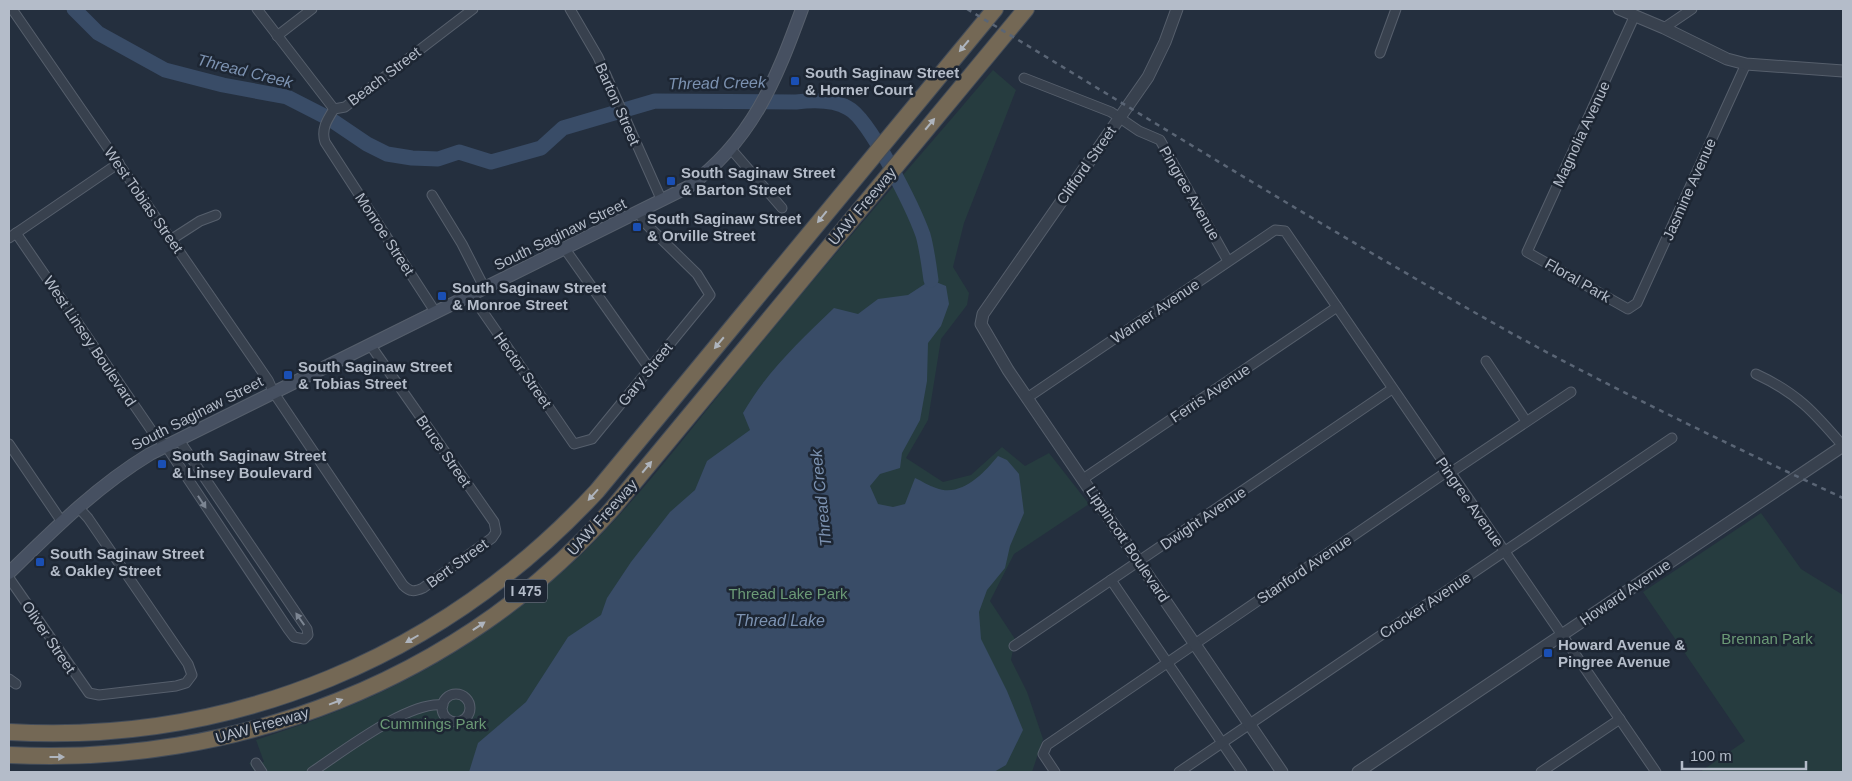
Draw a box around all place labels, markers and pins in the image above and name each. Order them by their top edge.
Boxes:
place label: South Saginaw Street & Horner Court [805,64,959,98]
marker: South Saginaw Street & Horner Court [789,75,801,87]
place label: South Saginaw Street & Barton Street [681,164,835,198]
marker: South Saginaw Street & Barton Street [665,175,677,187]
place label: South Saginaw Street & Orville Street [647,210,801,244]
marker: South Saginaw Street & Orville Street [631,221,643,233]
place label: South Saginaw Street & Monroe Street [452,279,606,313]
marker: South Saginaw Street & Monroe Street [436,290,448,302]
place label: South Saginaw Street & Tobias Street [298,358,452,392]
marker: South Saginaw Street & Tobias Street [282,369,294,381]
place label: South Saginaw Street & Linsey Boulevard [172,447,326,481]
marker: South Saginaw Street & Linsey Boulevard [156,458,168,470]
place label: South Saginaw Street & Oakley Street [50,545,204,579]
marker: South Saginaw Street & Oakley Street [34,556,46,568]
place label: Howard Avenue & Pingree Avenue [1558,636,1685,670]
marker: Howard Avenue & Pingree Avenue [1542,647,1554,659]

